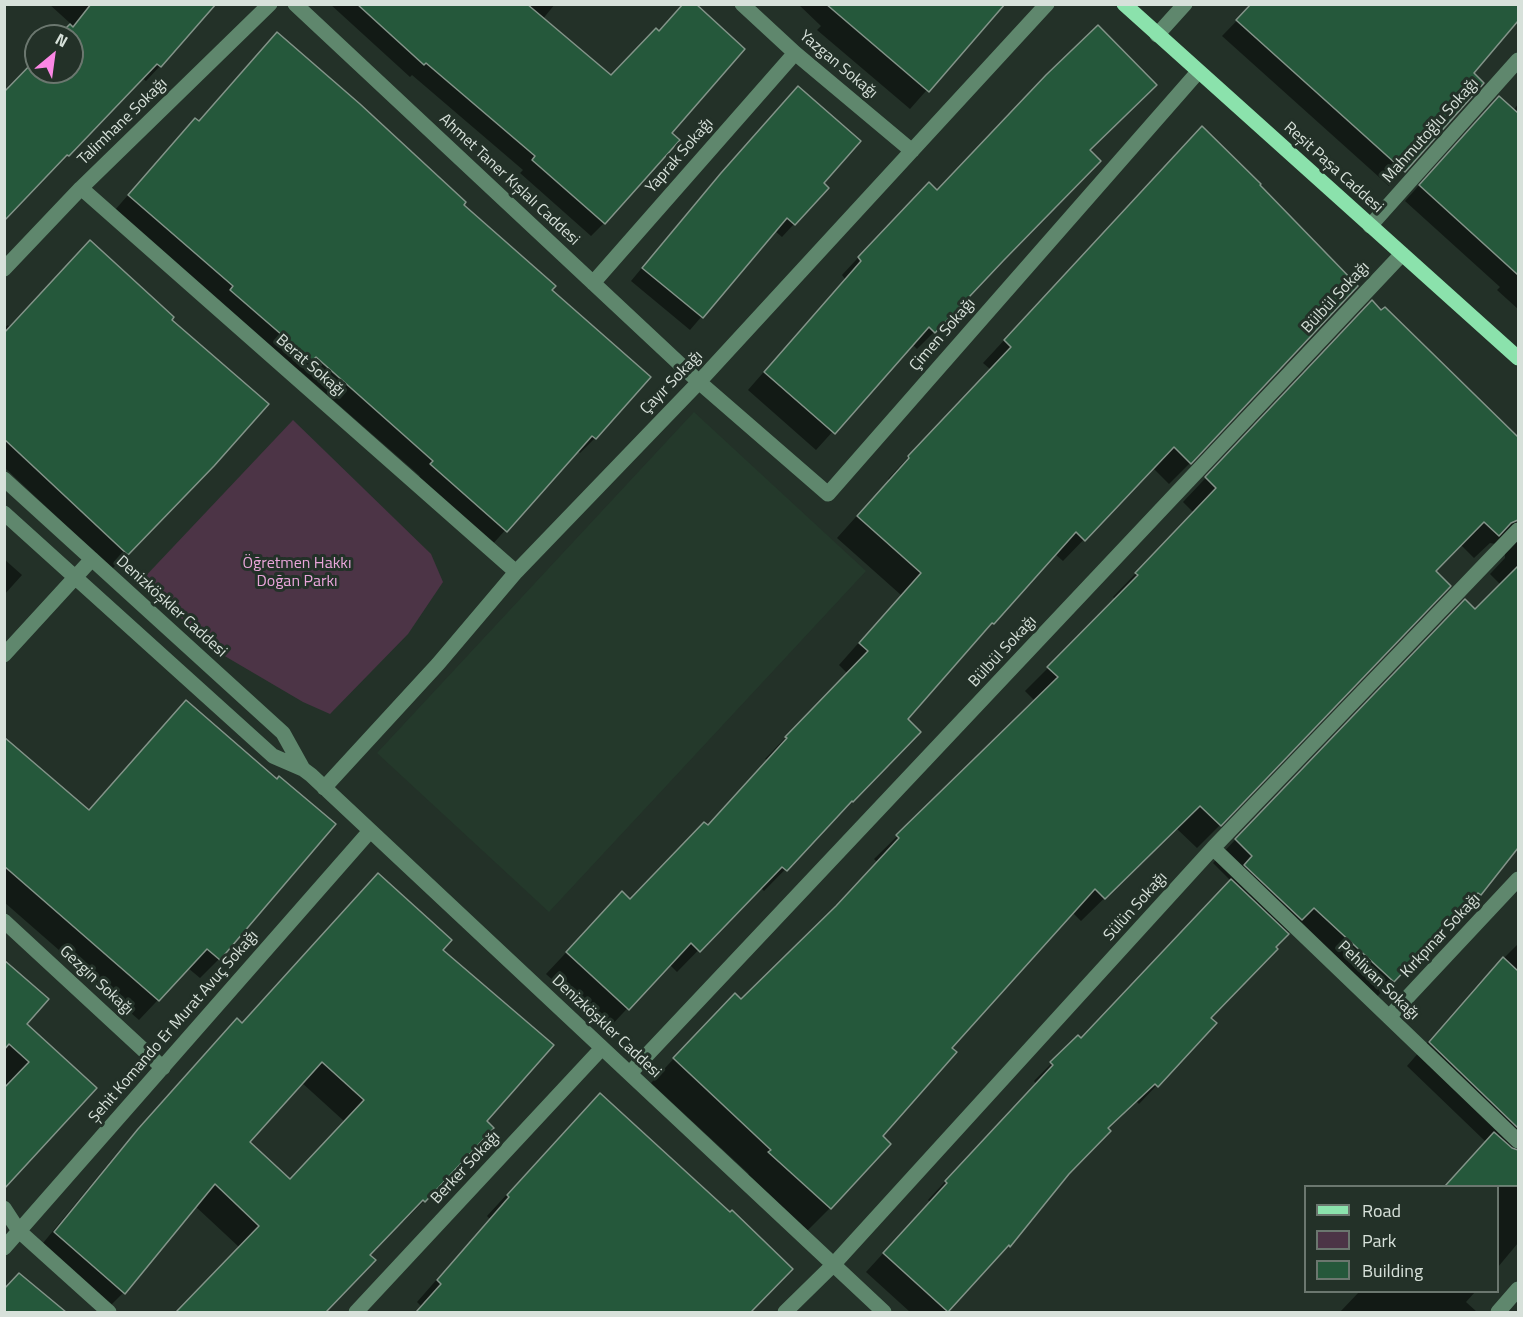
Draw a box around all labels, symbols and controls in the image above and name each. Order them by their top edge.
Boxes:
north arrow [24,24,84,84]
text: N [51,27,72,53]
street label: Yazgan Sokağı [795,27,881,103]
street label: Talimhane Sokağı [74,75,172,169]
street label: Mahmutoğlu Sokağı [1379,75,1483,187]
street label: Ahmet Taner Kışlalı Caddesi [435,110,583,250]
street label: Yaprak Sokağı [642,115,718,197]
street label: Reşit Paşa Caddesi [1279,118,1387,218]
street label: Bülbül Sokağı [1298,258,1374,338]
street label: Çimen Sokağı [906,295,980,375]
street label: Berat Sokağı [272,331,348,401]
street label: Çayır Sokağı [637,347,707,419]
street label: Denizköşkler Caddesi [112,552,230,662]
park label: Öğretmen Hakkı Doğan Parkı [242,554,352,592]
street label: Bülbül Sokağı [965,612,1041,692]
street label: Sülün Sokağı [1100,869,1172,945]
street label: Kırkpınar Sokağı [1397,890,1485,982]
street label: Şehit Komando Er Murat Avuç Sokağı [85,927,263,1127]
street label: Pehlivan Sokağı [1333,937,1423,1025]
street label: Gezgin Sokağı [55,942,137,1020]
street label: Denizköşkler Caddesi [547,971,665,1083]
street label: Berker Sokağı [427,1128,505,1208]
legend [1304,1185,1499,1293]
text: Road [1362,1197,1401,1224]
text: Park [1362,1227,1396,1254]
text: Building [1362,1257,1423,1284]

